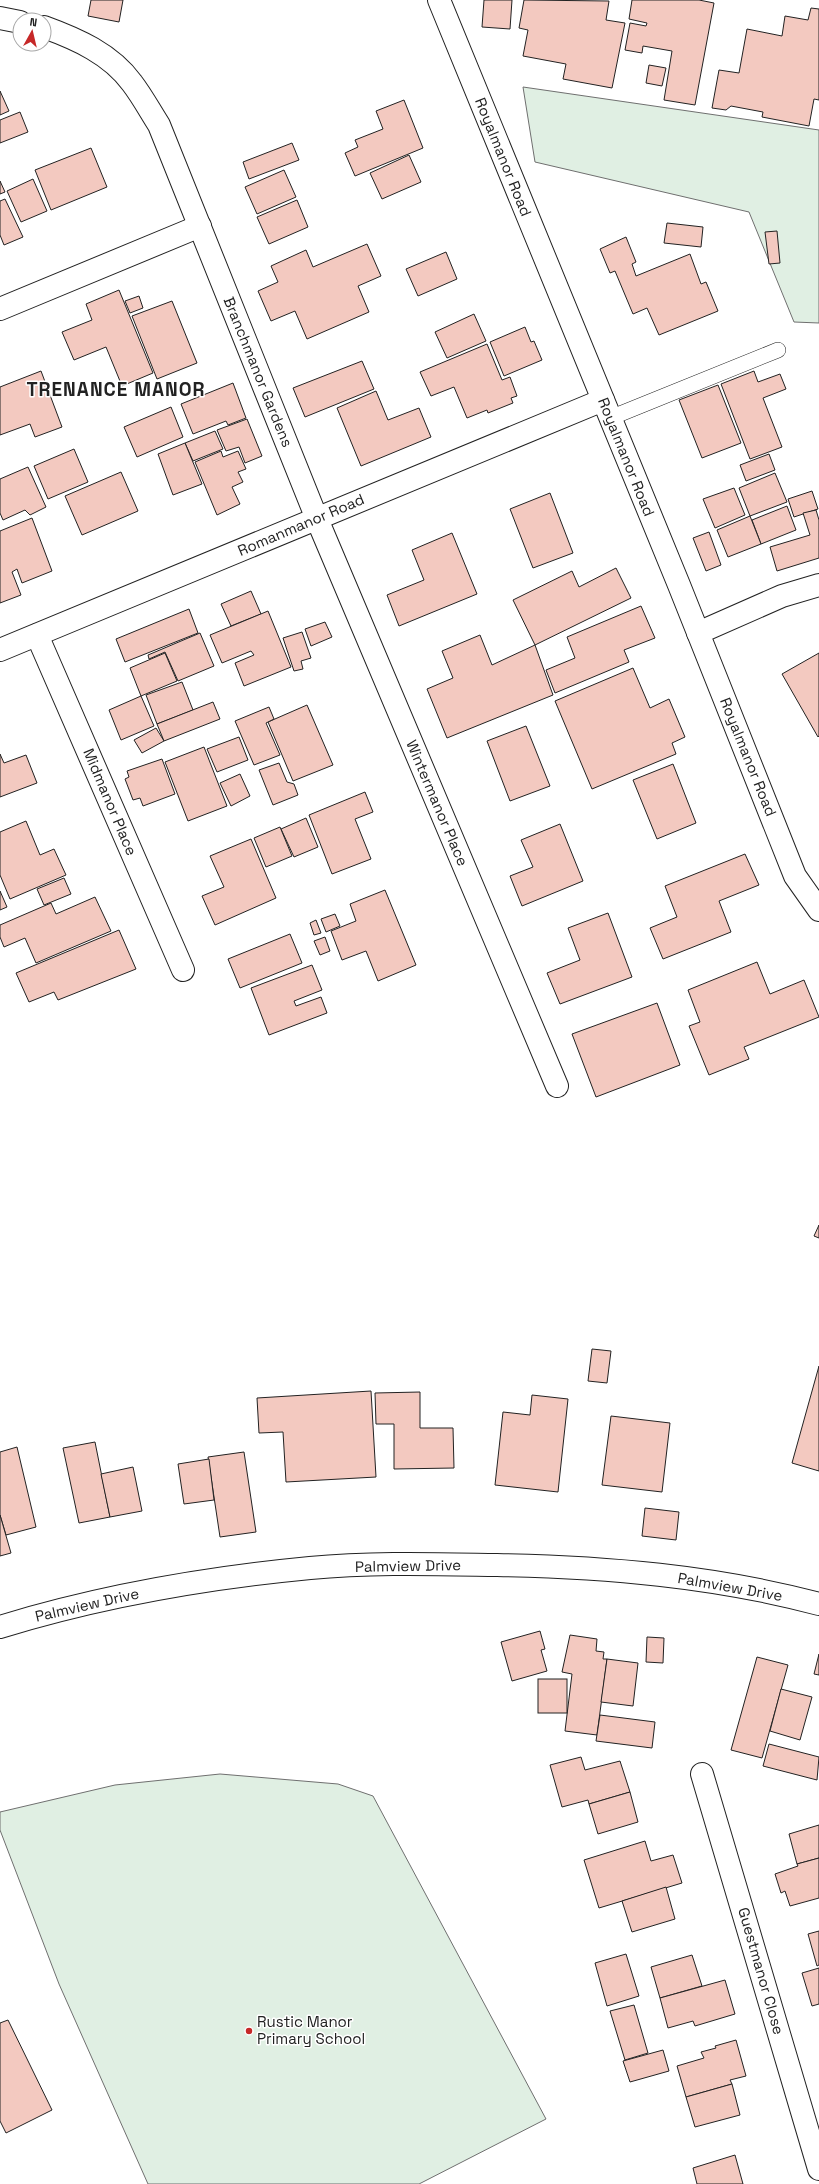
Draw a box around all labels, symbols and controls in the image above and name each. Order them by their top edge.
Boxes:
north arrow [12,12,52,52]
text: N [29,15,38,30]
street label: Royalmanor Road [471,95,536,219]
street label: Branchmanor Gardens [220,294,297,450]
district label: TRENANCE MANOR [26,377,206,402]
street label: Royalmanor Road [594,395,659,519]
street label: Romanmanor Road [235,489,367,560]
street label: Royalmanor Road [716,695,781,819]
street label: Wintermanor Place [402,737,473,869]
street label: Midmanor Place [79,745,142,858]
street label: Palmview Drive [355,1555,461,1576]
street label: Palmview Drive [676,1568,784,1605]
street label: Palmview Drive [33,1583,141,1626]
street label: Guestmanor Close [734,1905,789,2037]
place label: Rustic Manor Primary School [257,2012,365,2048]
marker: Rustic Manor Primary School [244,2026,254,2036]

